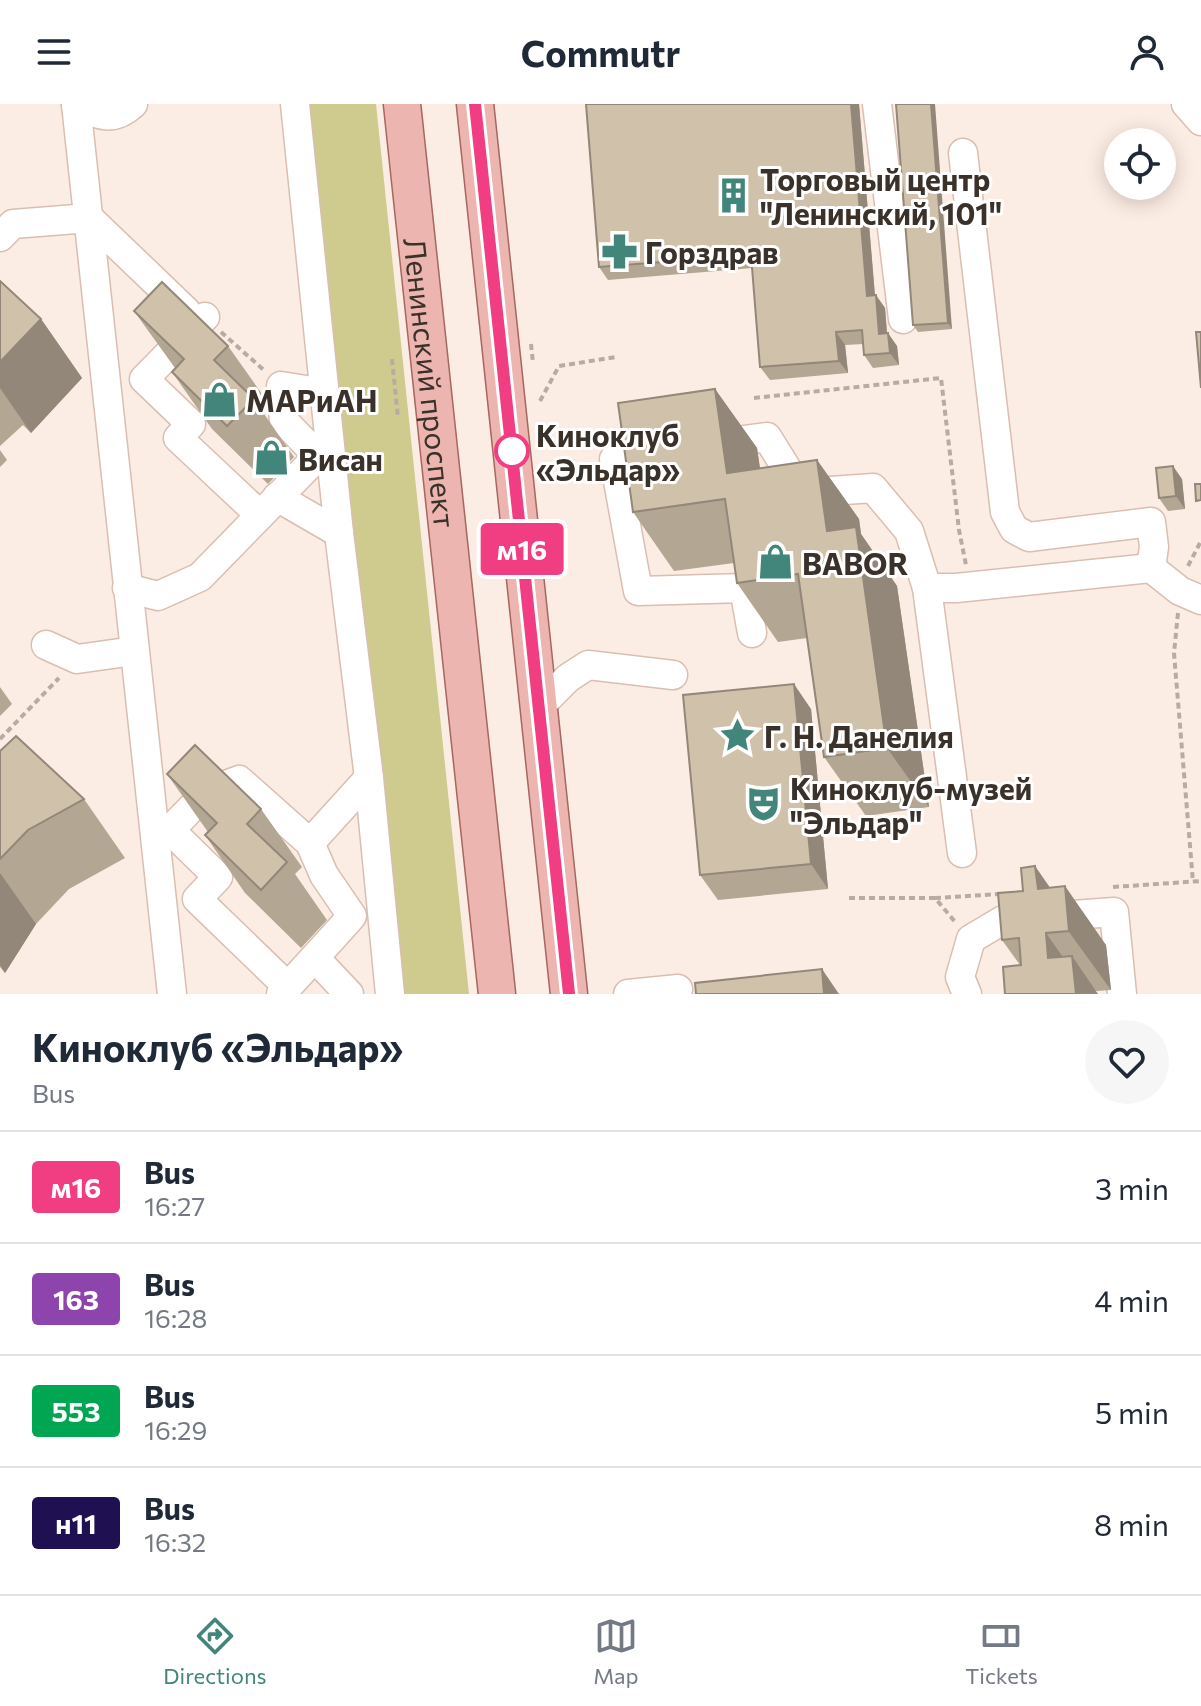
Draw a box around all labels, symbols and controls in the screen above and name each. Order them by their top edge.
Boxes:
icon: menu [32,30,76,74]
text: Commutr [521,30,680,74]
icon: person [1125,30,1169,74]
map controls [1104,128,1176,200]
button: locate [1104,128,1176,200]
place label: Торговый центр "Ленинский, 101" [760,160,1002,231]
building icon: Торговый центр "Ленинский, 101" [715,176,753,214]
pharmacy icon: Горздрав [600,232,638,270]
place label: Горздрав [645,233,779,270]
street label: Ленинский проспект [398,236,466,529]
shop icon: МАРиАН [201,380,239,418]
place label: МАРиАН [246,381,377,418]
place label: Киноклуб «Эльдар» [536,416,680,487]
marker: Киноклуб «Эльдар» [495,434,529,468]
shop icon: Висан [253,439,291,477]
place label: Висан [298,440,383,477]
line badge: м16 [476,523,568,575]
text: м16 [497,532,547,566]
shop icon: BABOR [757,543,795,581]
place label: BABOR [802,544,909,581]
place icon: Г. Н. Данелия [719,716,757,754]
place label: Г. Н. Данелия [764,717,954,754]
place label: Киноклуб-музей "Эльдар" [790,769,1032,840]
theatre icon: Киноклуб-музей "Эльдар" [745,785,783,823]
button: heart [1085,1020,1169,1104]
text: Киноклуб «Эльдар» [32,1023,403,1070]
text: Bus [32,1077,75,1108]
text: Bus [144,1153,195,1190]
text: 3 min [1095,1169,1169,1206]
text: м16 [51,1170,101,1204]
text: 16:27 [144,1190,205,1221]
text: Bus [144,1265,195,1302]
text: 4 min [1094,1281,1169,1318]
text: 163 [53,1282,99,1316]
text: 16:28 [144,1302,207,1333]
text: Bus [144,1377,195,1414]
text: 5 min [1095,1393,1169,1430]
text: 553 [52,1394,100,1428]
text: 16:29 [144,1414,207,1445]
text: Bus [144,1489,195,1526]
text: 8 min [1094,1505,1169,1542]
text: н11 [55,1506,97,1540]
text: 16:32 [144,1526,206,1557]
tab: Directions [163,1614,267,1689]
tab: Map [593,1614,639,1689]
tab: Tickets [965,1614,1038,1689]

